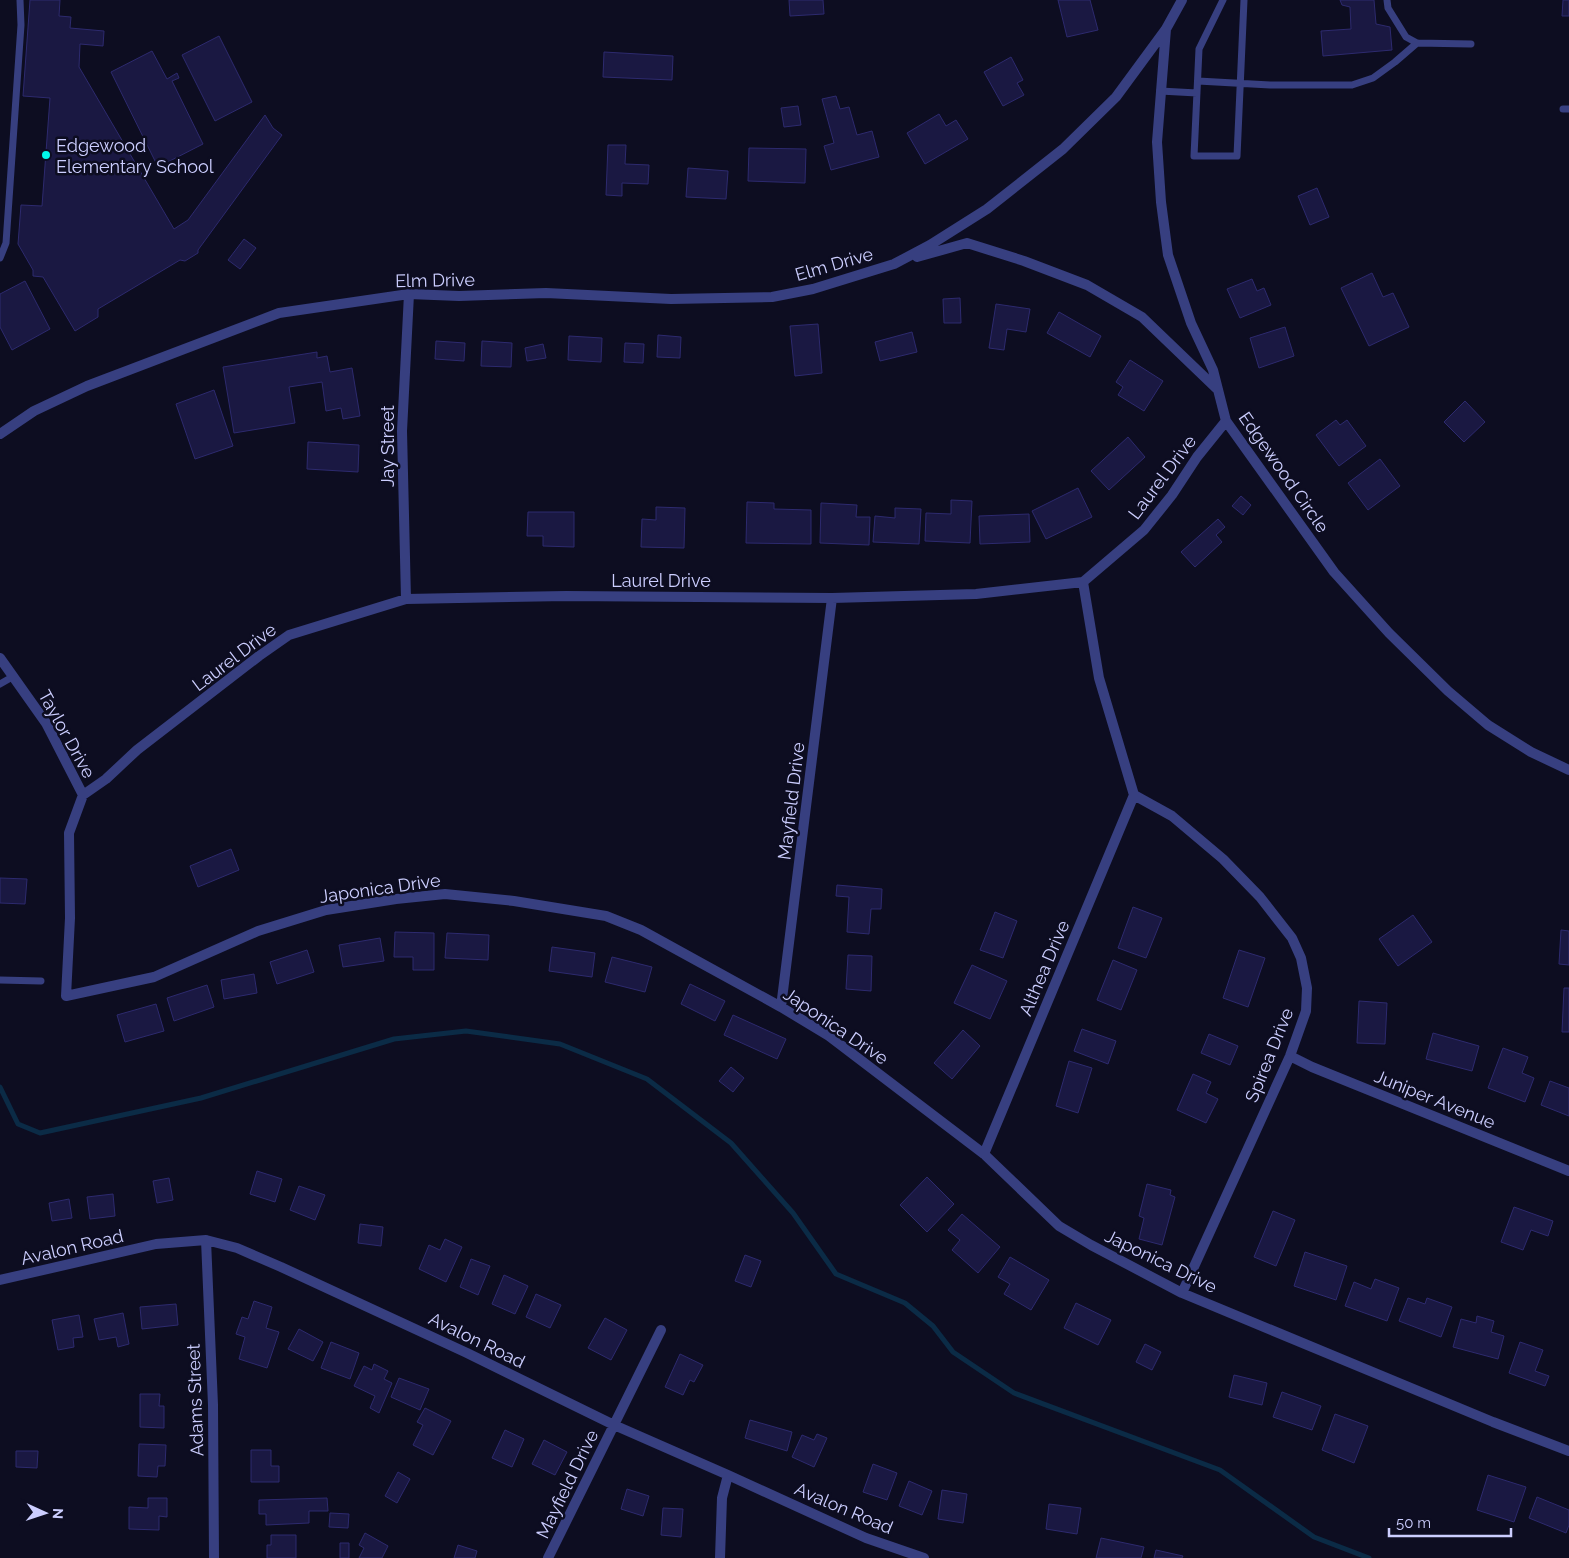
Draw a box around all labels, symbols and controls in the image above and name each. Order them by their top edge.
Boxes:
place label: Edgewood Elementary School [56,135,214,177]
marker: Edgewood Elementary School [40,149,52,161]
street label: Elm Drive [793,243,876,285]
street label: Elm Drive [395,269,476,291]
street label: Jay Street [377,405,398,487]
street label: Edgewood Circle [1235,408,1334,537]
street label: Laurel Drive [1124,431,1201,523]
street label: Laurel Drive [611,570,711,591]
street label: Laurel Drive [188,618,280,695]
street label: Taylor Drive [34,686,100,782]
street label: Mayfield Drive [773,741,809,861]
street label: Japonica Drive [318,869,442,907]
street label: Althea Drive [1015,917,1074,1019]
street label: Japonica Drive [780,983,893,1069]
street label: Spirea Drive [1241,1004,1298,1105]
street label: Juniper Avenue [1372,1065,1499,1133]
street label: Avalon Road [19,1225,125,1269]
street label: Japonica Drive [1102,1225,1221,1297]
street label: Avalon Road [425,1308,529,1372]
street label: Adams Street [183,1343,207,1457]
street label: Mayfield Drive [532,1426,603,1542]
street label: Avalon Road [792,1478,896,1538]
north arrow [20,1488,70,1538]
scale bar [1389,1506,1512,1538]
text: N [50,1508,66,1519]
text: 50 m [1396,1514,1431,1532]

